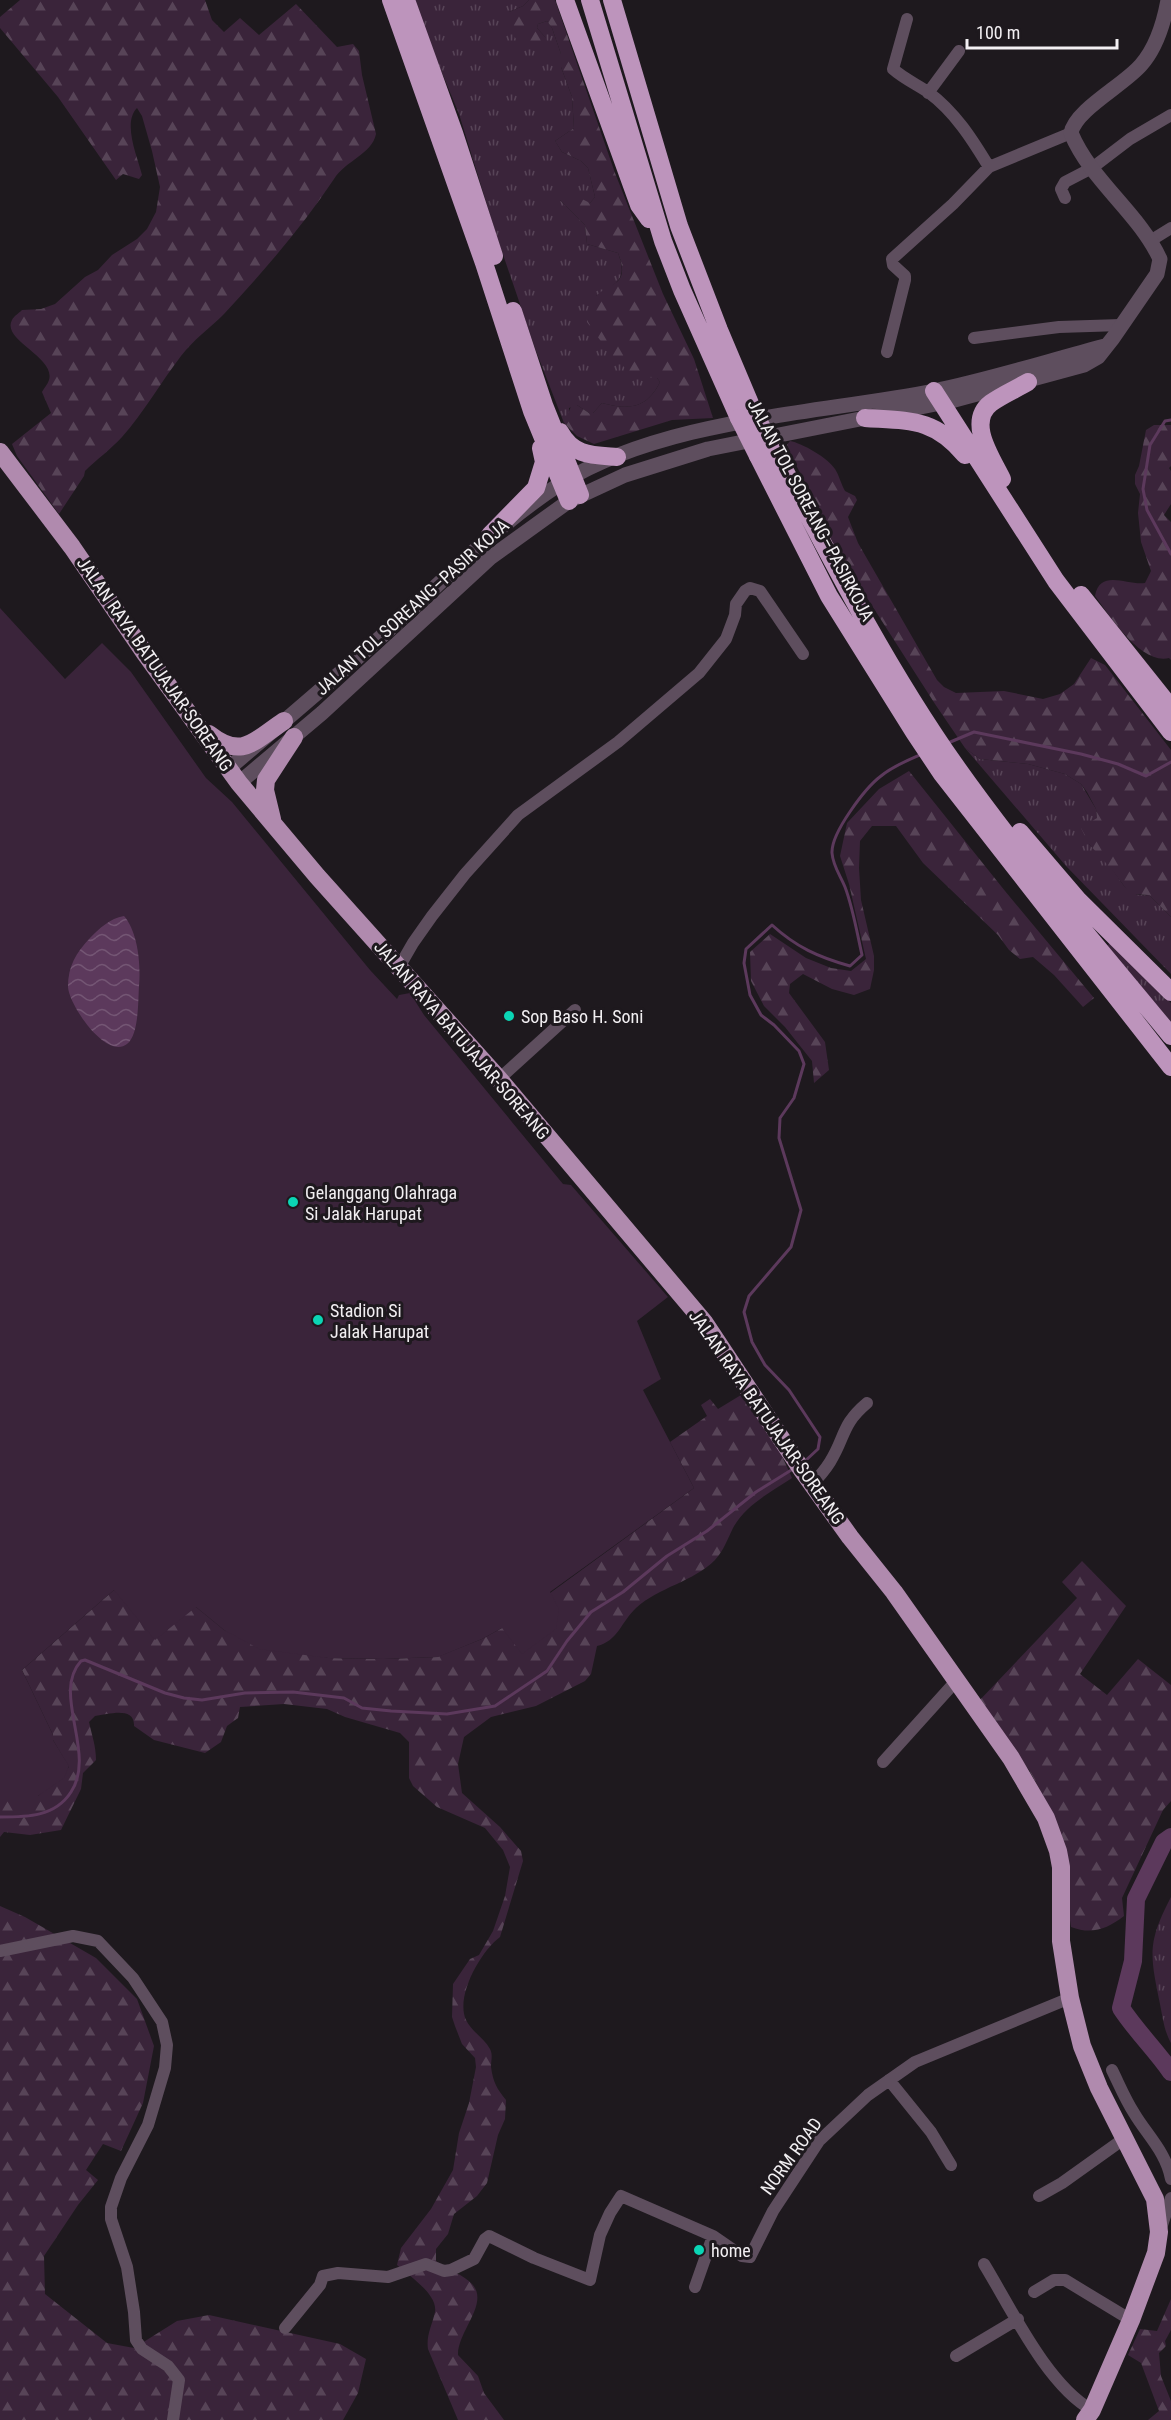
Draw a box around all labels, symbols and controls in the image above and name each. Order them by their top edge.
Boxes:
scale bar [967,12,1117,50]
text: 100 m [976,22,1020,43]
street label: JALAN TOL SOREANG–PASIRKOJA [743,395,879,625]
street label: JALAN TOL SOREANG–PASIR KOJA [311,514,513,699]
street label: JALAN RAYA BATUJAJAR-SOREANG [73,553,237,775]
street label: JALAN RAYA BATUJAJAR-SOREANG [370,936,554,1144]
place label: Sop Baso H. Soni [521,1006,643,1027]
marker: Sop Baso H. Soni [502,1009,516,1023]
place label: Gelanggang Olahraga Si Jalak Harupat [305,1182,457,1224]
marker: Gelanggang Olahraga Si Jalak Harupat [286,1195,300,1209]
place label: Stadion Si Jalak Harupat [330,1300,429,1342]
street label: JALAN RAYA BATUJAJAR-SOREANG [685,1306,849,1528]
marker: Stadion Si Jalak Harupat [311,1313,325,1327]
street label: NORM ROAD [756,2113,826,2199]
place label: home [711,2240,751,2261]
marker: home [692,2243,706,2257]

